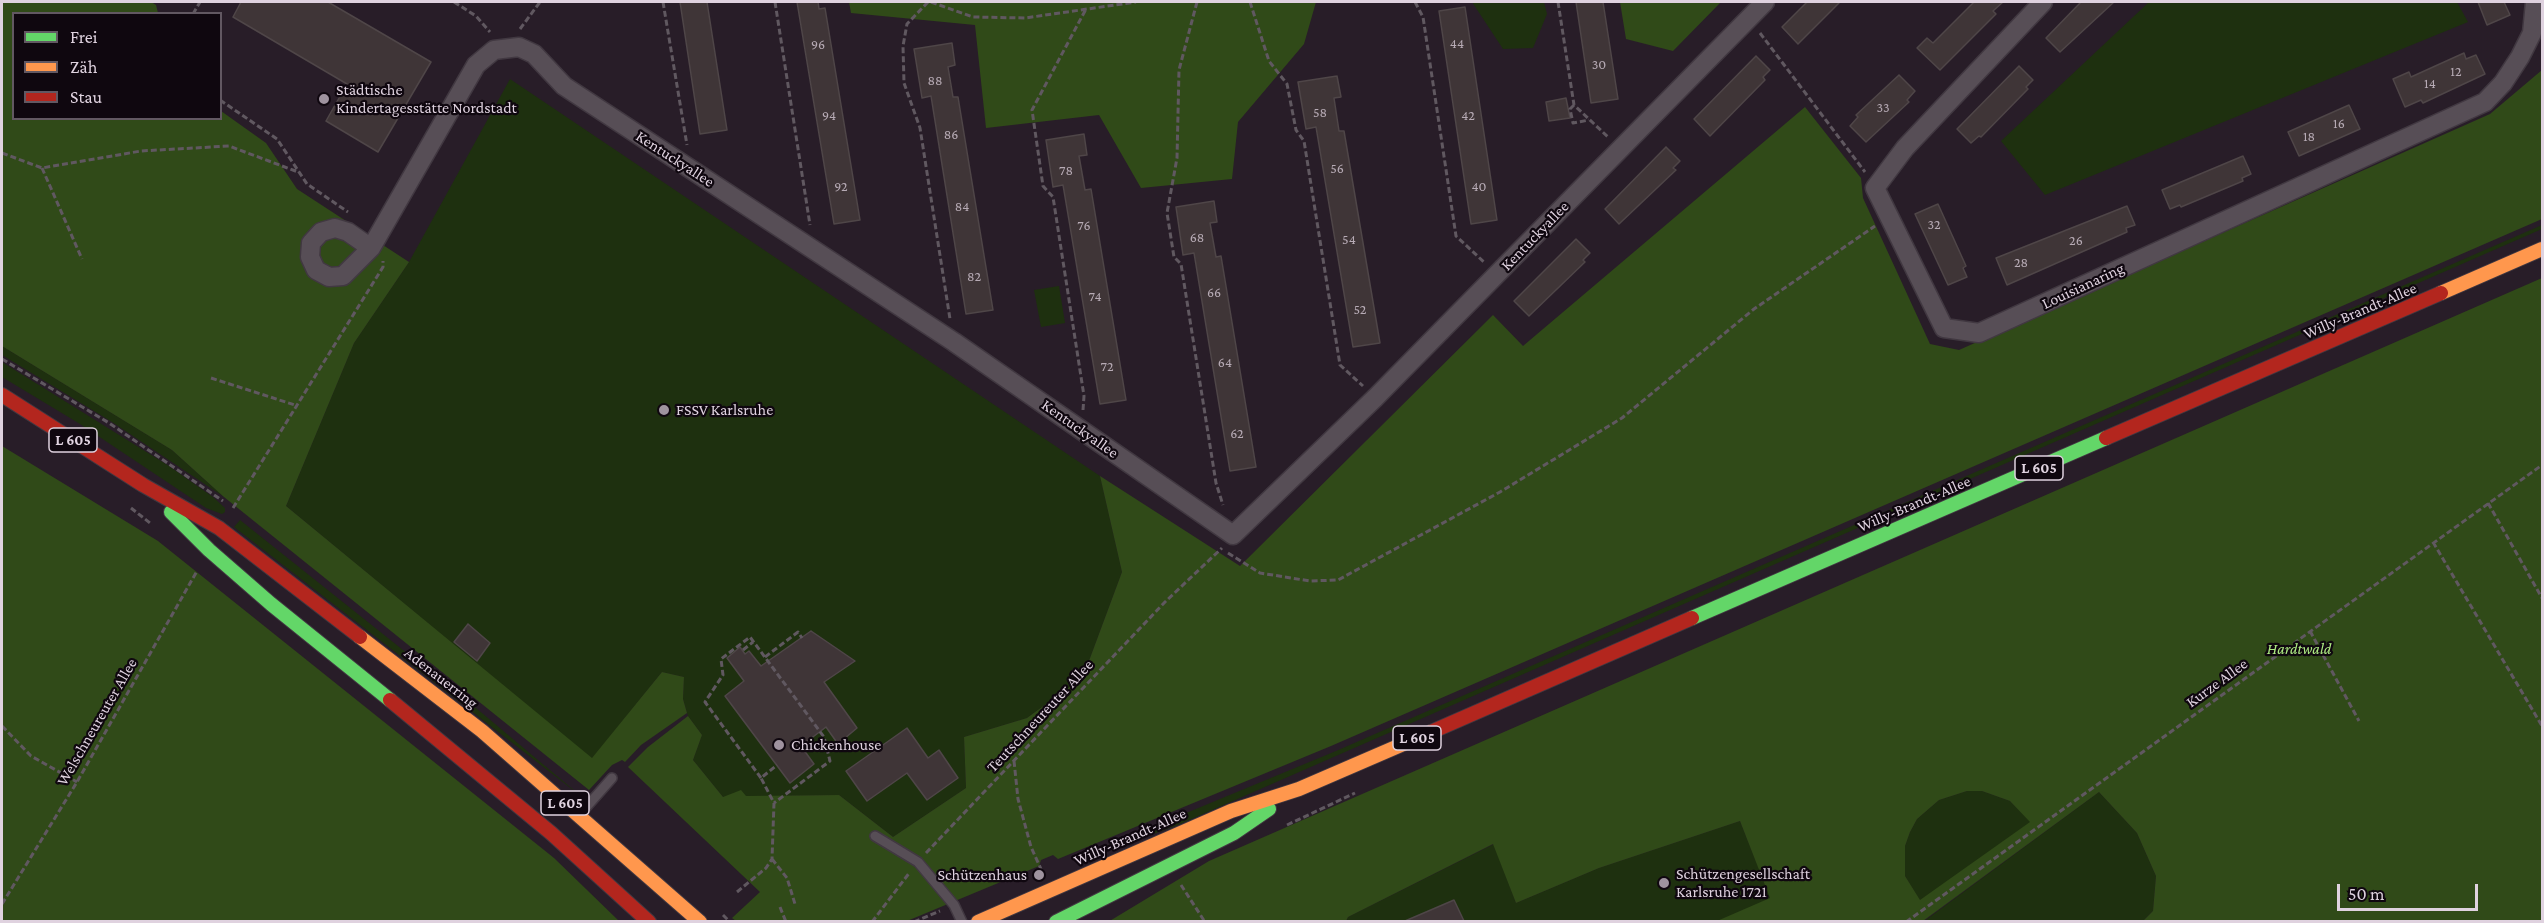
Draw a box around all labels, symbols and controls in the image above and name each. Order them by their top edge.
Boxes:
legend [12,12,222,120]
text: Frei [70,27,97,47]
house number: 44 [1450,36,1464,52]
house number: 96 [811,37,825,53]
text: Zäh [70,57,97,77]
house number: 30 [1592,57,1606,73]
house number: 12 [2450,64,2462,80]
house number: 88 [927,73,943,89]
house number: 14 [2424,76,2436,92]
place label: Städtische Kindertagesstätte Nordstadt [336,80,517,118]
text: Stau [70,87,102,107]
marker: Städtische Kindertagesstätte Nordstadt [317,92,331,106]
house number: 33 [1876,100,1890,116]
house number: 58 [1313,105,1327,121]
house number: 94 [822,108,836,124]
house number: 42 [1461,108,1475,124]
house number: 16 [2333,116,2345,132]
street label: Kentuckyallee [632,127,718,191]
house number: 86 [944,127,958,143]
house number: 18 [2303,129,2315,145]
house number: 56 [1330,161,1344,177]
house number: 78 [1059,163,1073,179]
house number: 92 [834,179,848,195]
house number: 40 [1471,179,1487,195]
street label: Kentuckyallee [1497,197,1573,275]
house number: 84 [955,199,969,215]
house number: 32 [1927,217,1941,233]
house number: 76 [1077,218,1091,234]
house number: 68 [1190,230,1204,246]
house number: 54 [1342,232,1356,248]
house number: 26 [2069,233,2083,249]
house number: 28 [2014,255,2028,271]
street label: Louisianaring [2039,259,2127,313]
house number: 82 [967,269,981,285]
street label: Willy-Brandt-Allee [2300,278,2420,344]
house number: 66 [1207,285,1221,301]
house number: 74 [1088,289,1102,305]
house number: 52 [1354,302,1366,318]
house number: 64 [1218,355,1232,371]
house number: 72 [1100,359,1114,375]
street label: Kentuckyallee [1038,395,1122,463]
place label: FSSV Karlsruhe [676,400,773,420]
marker: FSSV Karlsruhe [657,403,671,417]
house number: 62 [1230,426,1244,442]
road number: L 605 [49,428,97,452]
road number: L 605 [2015,456,2063,480]
street label: Willy-Brandt-Allee [1854,471,1974,537]
park label: Hardtwald [2267,639,2331,659]
street label: Adenauerring [400,643,482,713]
street label: Kurze Allee [2182,654,2252,712]
street label: Welschneureuter Allee [53,655,141,789]
street label: Teutschneureuter Allee [983,655,1097,777]
road number: L 605 [1393,726,1441,750]
place label: Chickenhouse [791,735,881,755]
marker: Chickenhouse [772,738,786,752]
road number: L 605 [541,791,589,815]
street label: Willy-Brandt-Allee [1071,804,1189,870]
place label: Schützengesellschaft Karlsruhe 1721 [1676,864,1810,902]
place label: Schützenhaus [937,865,1027,885]
marker: Schützenhaus [1032,868,1046,882]
scale bar [2340,872,2481,910]
marker: Schützengesellschaft Karlsruhe 1721 [1657,876,1671,890]
text: 50 m [2348,884,2385,904]

